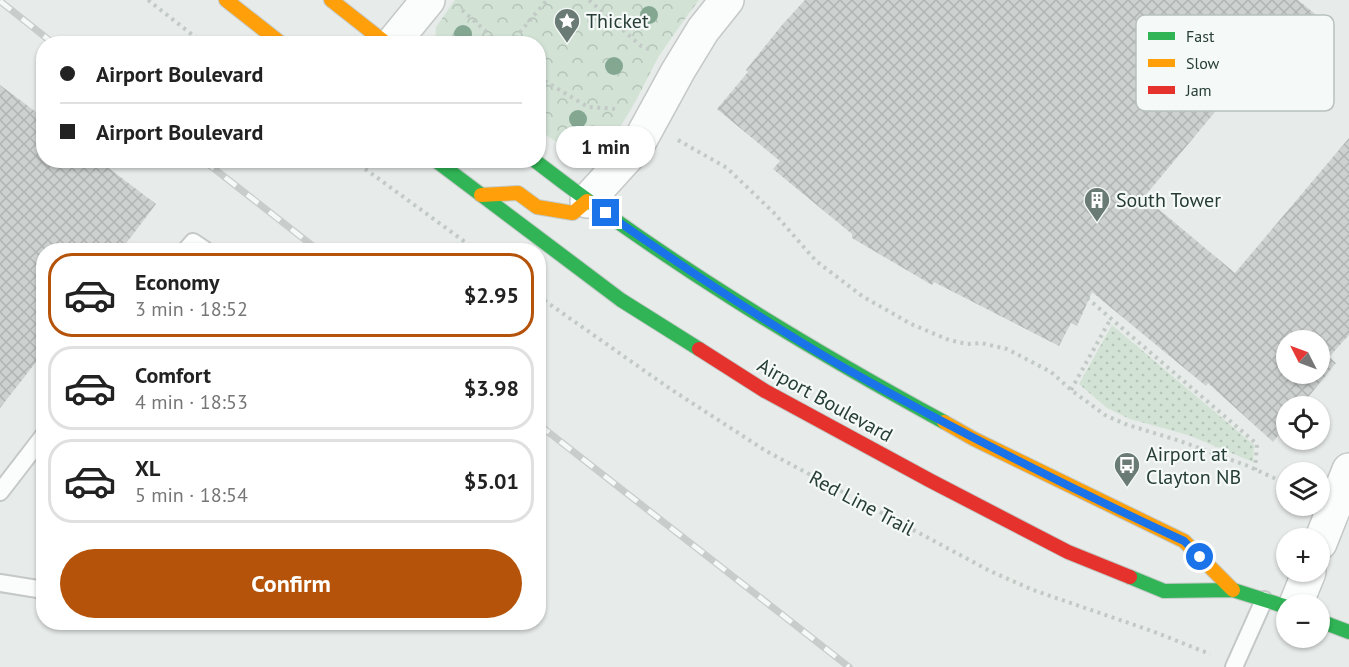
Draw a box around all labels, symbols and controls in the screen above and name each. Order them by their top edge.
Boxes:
place icon: Thicket [552,6,582,44]
place label: Thicket [586,8,649,34]
legend [1136,15,1334,111]
text: Fast [1186,26,1215,46]
text: Slow [1186,53,1220,73]
text: Airport Boulevard [96,60,263,88]
text: Jam [1185,80,1212,100]
text: Airport Boulevard [96,118,263,146]
callout: 1 min [556,126,656,168]
text: 1 min [581,134,630,160]
building icon: South Tower [1082,185,1112,223]
place label: South Tower [1116,187,1221,213]
route end [592,199,619,226]
icon: car [63,268,117,322]
text: Economy [135,268,219,296]
text: $2.95 [464,281,519,309]
text: 3 min · 18:52 [135,296,248,322]
north arrow [1276,330,1330,384]
map controls [1276,330,1330,648]
street label: Airport Boulevard [753,352,897,448]
icon: car [63,361,117,415]
text: Comfort [135,361,211,389]
text: $3.98 [464,374,519,402]
text: 4 min · 18:53 [135,389,248,415]
button: locate [1276,396,1330,450]
place label: Airport at Clayton NB [1146,441,1241,490]
bus stop icon: Airport at Clayton NB [1112,450,1142,488]
icon: car [63,454,117,508]
text: XL [135,454,160,482]
button: layers [1276,462,1330,516]
street label: Red Line Trail [805,464,919,542]
text: $5.01 [464,467,519,495]
text: 5 min · 18:54 [135,482,248,508]
button: + [1276,528,1330,582]
route start [1186,543,1213,570]
button: Confirm [60,549,522,618]
button: − [1276,594,1330,648]

